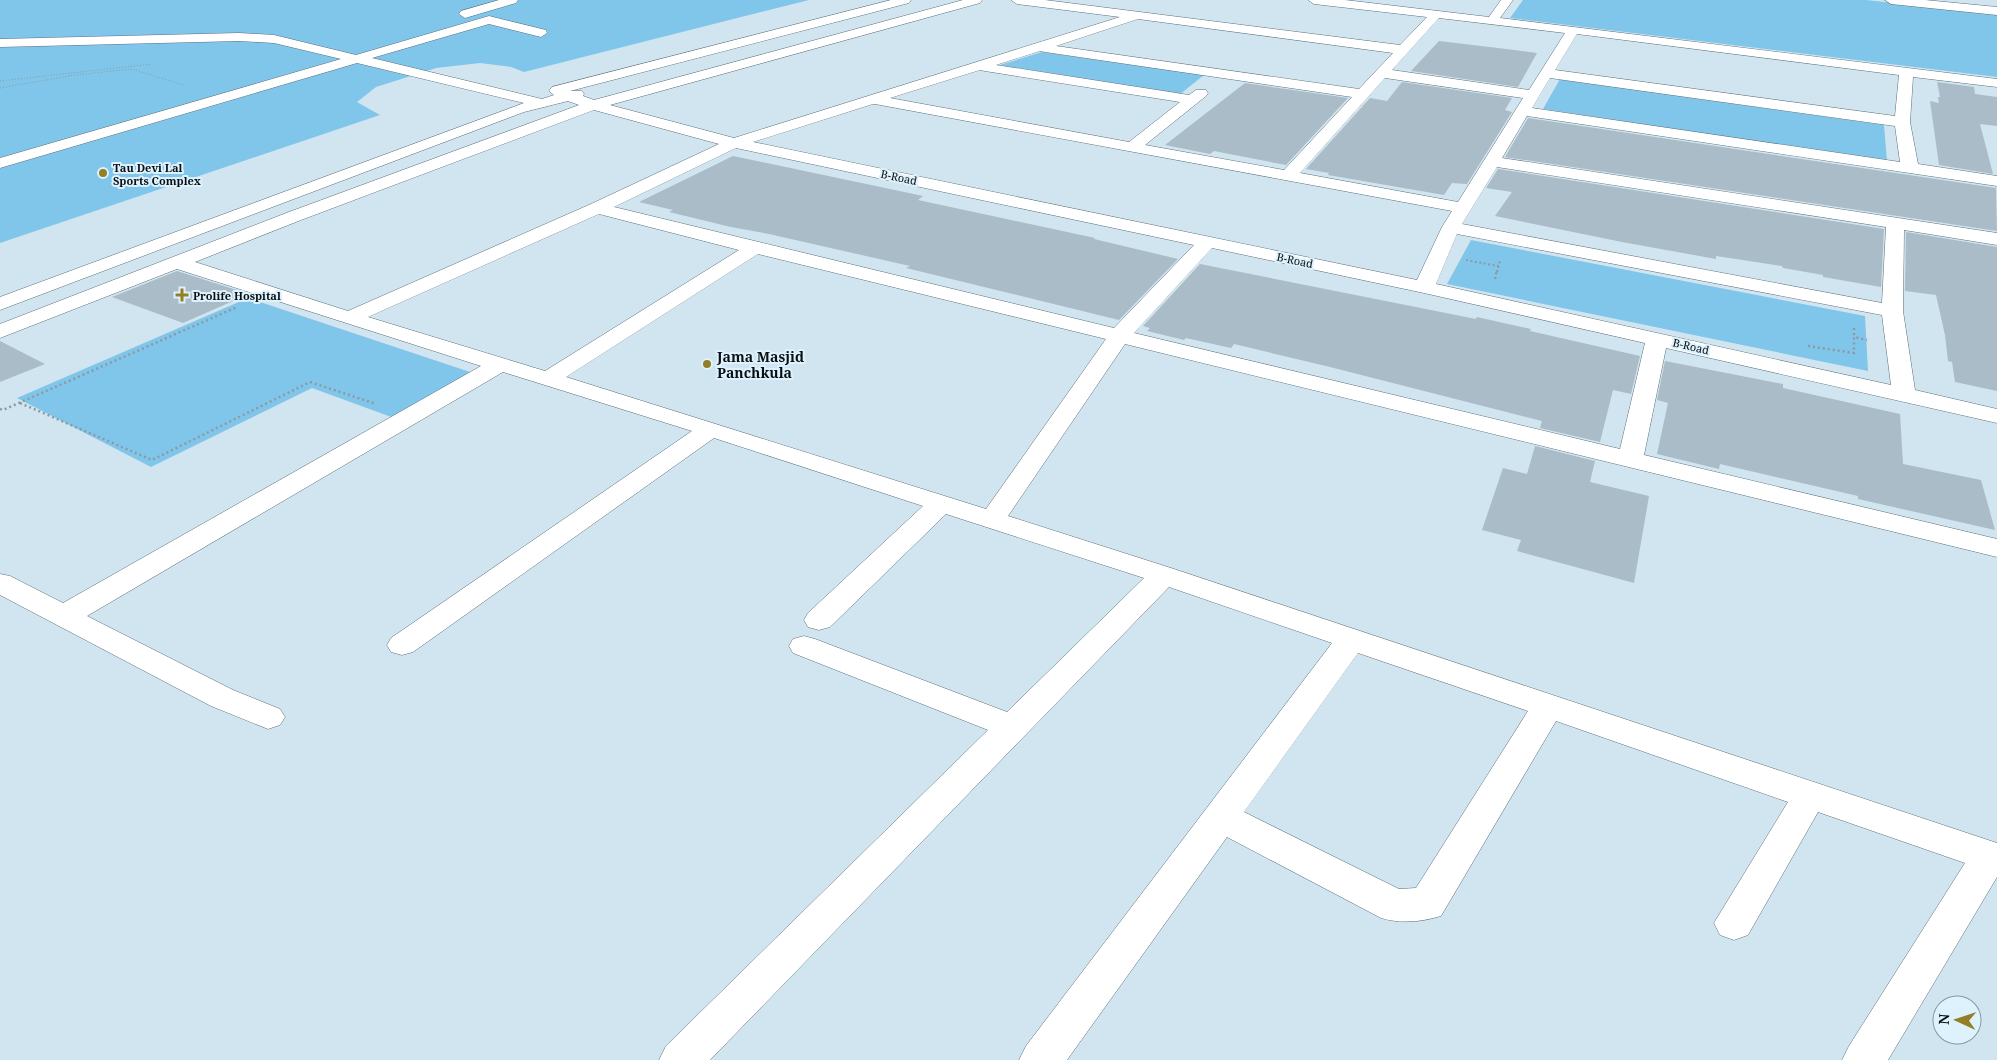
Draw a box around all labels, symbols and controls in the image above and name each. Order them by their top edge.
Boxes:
place label: Tau Devi Lal Sports Complex [113,160,202,188]
street label: B-Road [879,166,919,188]
marker: Tau Devi Lal Sports Complex [97,167,109,179]
street label: B-Road [1275,249,1315,271]
marker: Prolife Hospital [175,288,189,302]
place label: Prolife Hospital [193,288,281,303]
street label: B-Road [1671,335,1711,358]
place label: Jama Masjid Panchkula [716,347,804,382]
marker: Jama Masjid Panchkula [701,358,713,370]
north arrow [1932,995,1982,1045]
text: N [1934,1013,1953,1025]

